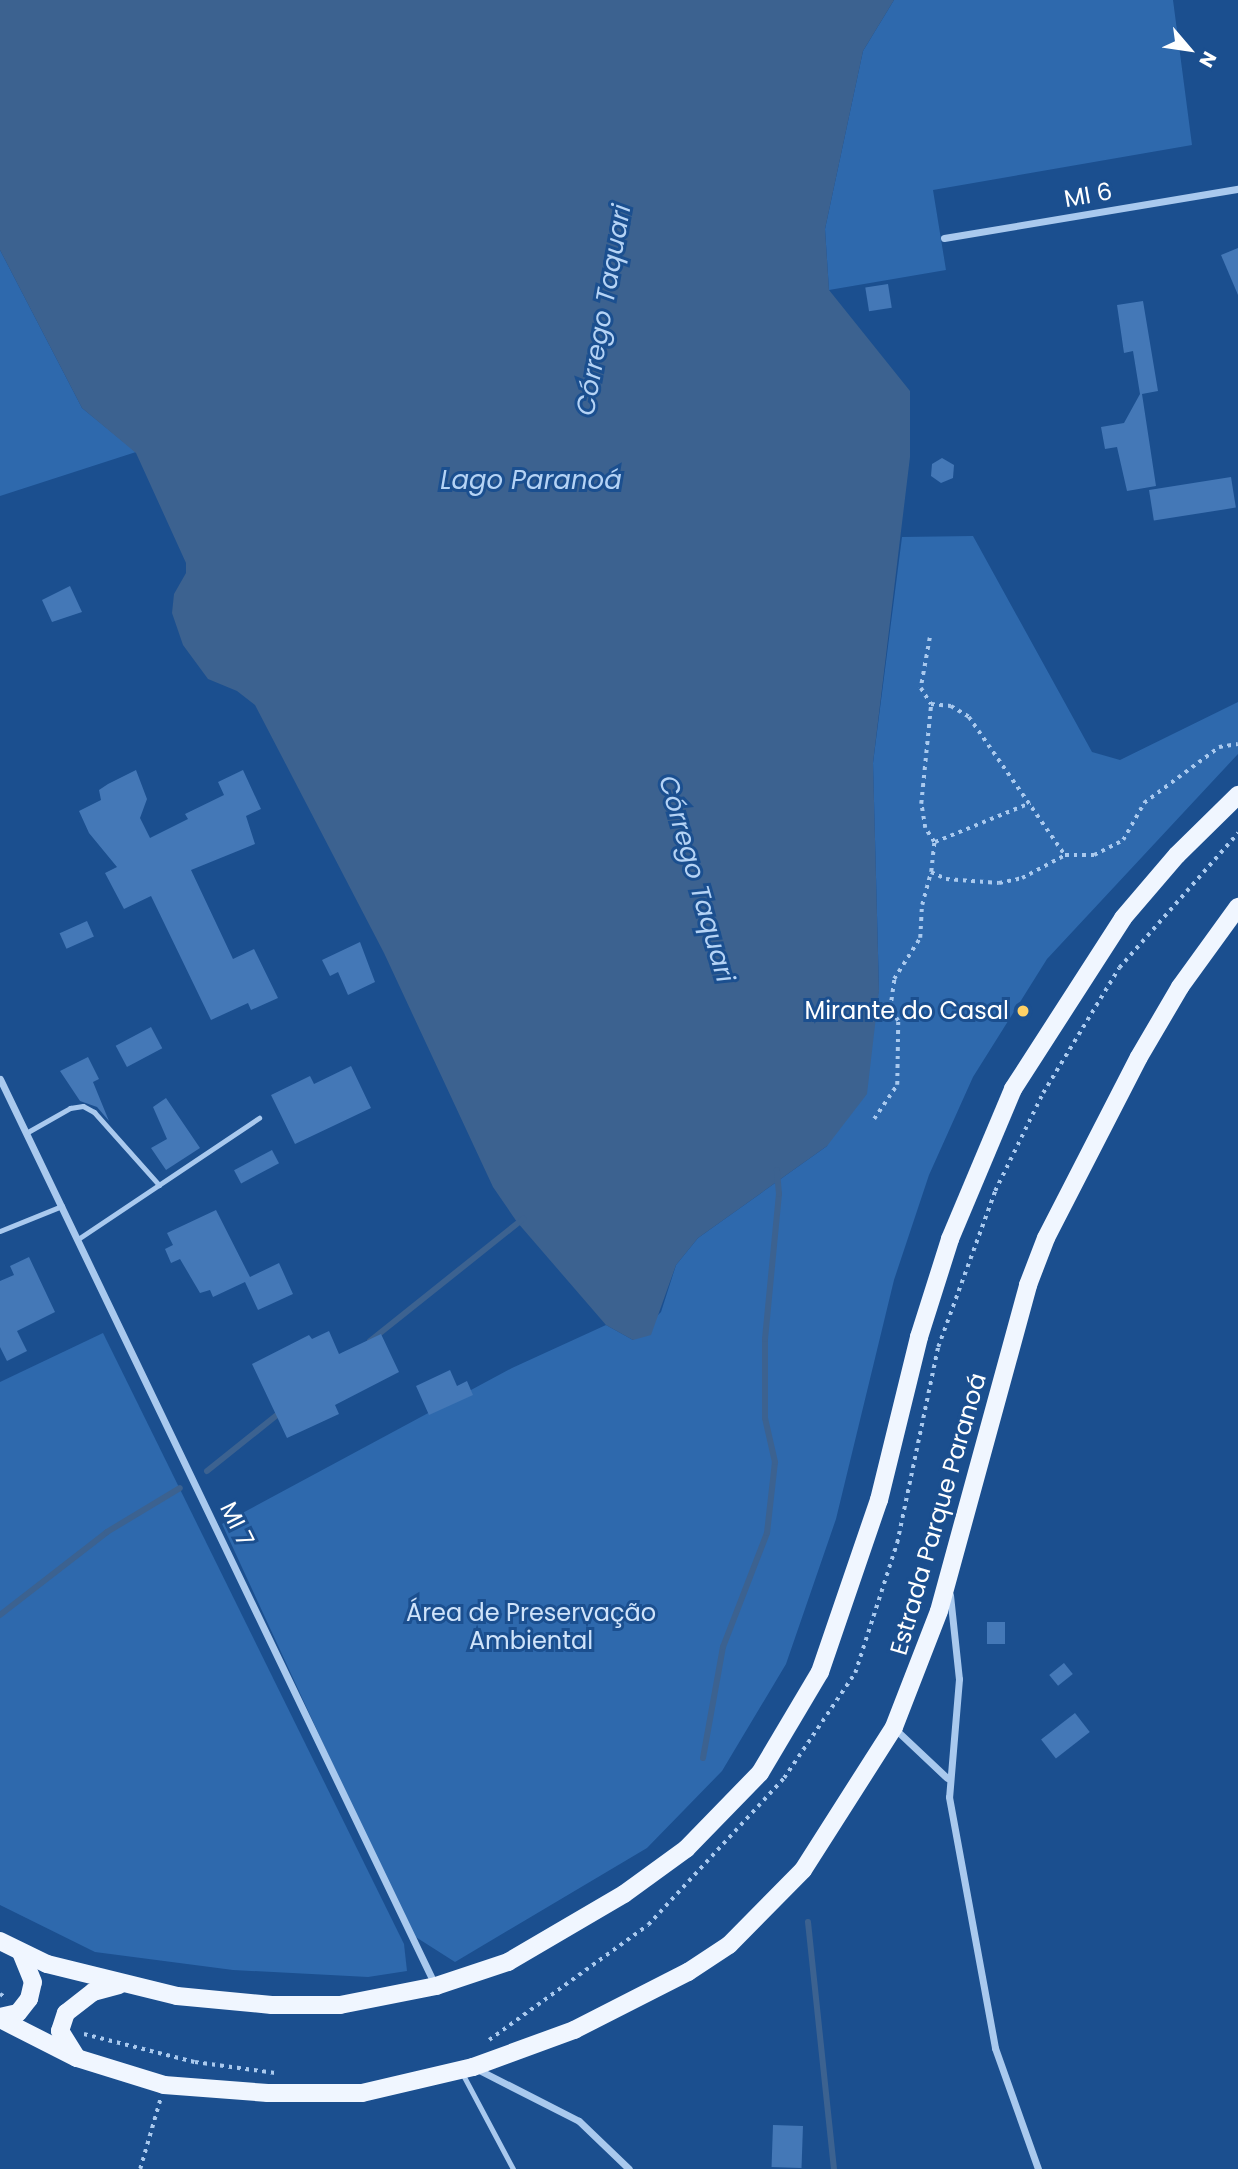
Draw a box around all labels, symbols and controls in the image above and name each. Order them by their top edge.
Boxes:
north arrow [1154,14,1224,84]
text: N [1193,47,1223,72]
street label: MI 6 [1062,177,1114,213]
water label: Córrego Taquari [570,202,638,418]
water label: Lago Paranoá [440,465,622,497]
water label: Córrego Taquari [652,772,740,986]
place label: Mirante do Casal [804,997,1009,1025]
marker: Mirante do Casal [1015,1003,1031,1019]
street label: Estrada Parque Paranoá [884,1370,992,1658]
street label: MI 7 [214,1497,260,1551]
park label: Área de Preservação Ambiental [406,1599,656,1655]

